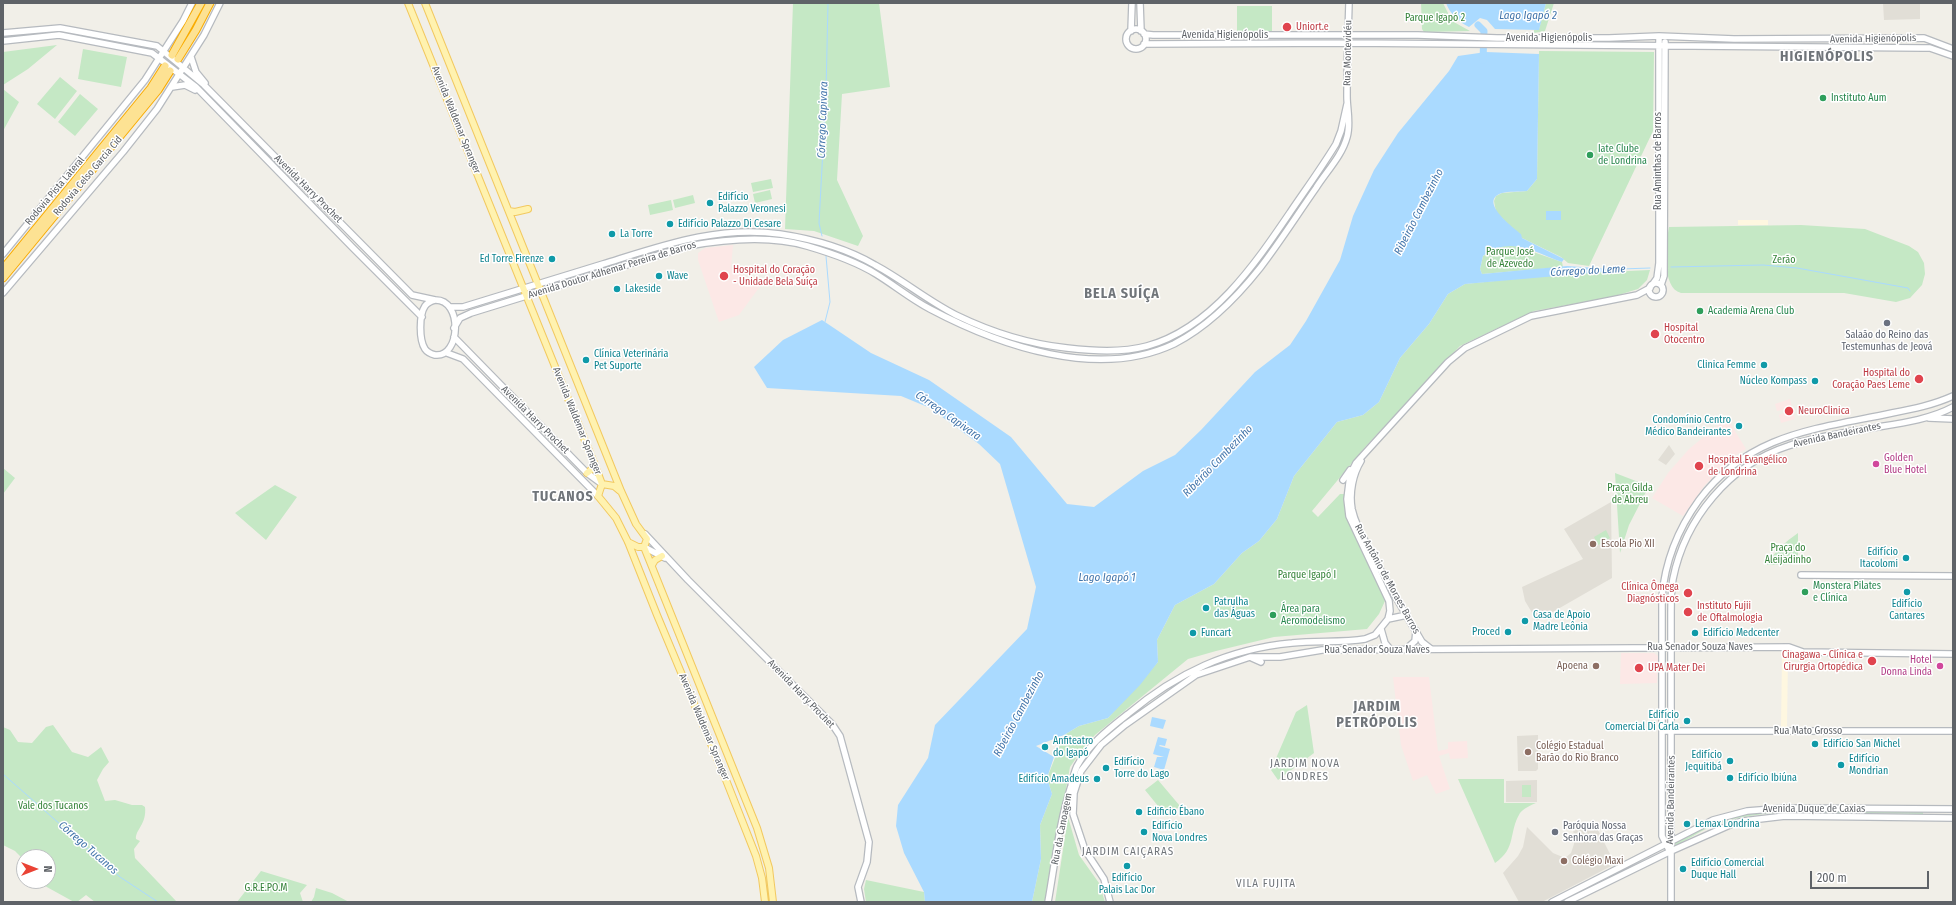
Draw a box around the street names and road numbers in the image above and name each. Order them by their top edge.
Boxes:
street label: Rua Montevidéu [1341,20,1355,86]
street label: Avenida Higienópolis [1182,29,1268,41]
street label: Avenida Higienópolis [1506,32,1592,44]
street label: Avenida Higienópolis [1830,32,1916,46]
street label: Avenida Waldemar Spranger [429,64,483,176]
street label: Rua Aminthas de Barros [1652,112,1664,210]
street label: Rodovia Celso Garcia Cid [51,134,125,218]
street label: Avenida Harry Prochet [272,153,344,225]
street label: Rodovia Pista Lateral [23,154,87,228]
street label: Avenida Doutor Adhemar Pereira de Barros [527,239,697,301]
street label: Avenida Waldemar Spranger [550,365,604,477]
street label: Avenida Harry Prochet [499,384,571,456]
street label: Avenida Bandeirantes [1792,420,1882,450]
street label: Rua Antônio de Moraes Barros [1352,522,1422,636]
street label: Rua Senador Souza Naves [1647,641,1753,653]
street label: Rua Senador Souza Naves [1324,644,1430,656]
street label: Avenida Harry Prochet [765,657,837,731]
street label: Avenida Waldemar Spranger [676,672,732,782]
street label: Rua Mato Grosso [1774,725,1842,737]
street label: Avenida Bandeirantes [1664,755,1678,845]
street label: Rua da Canoagem [1049,792,1075,866]
street label: Avenida Duque de Caxias [1763,803,1865,815]

